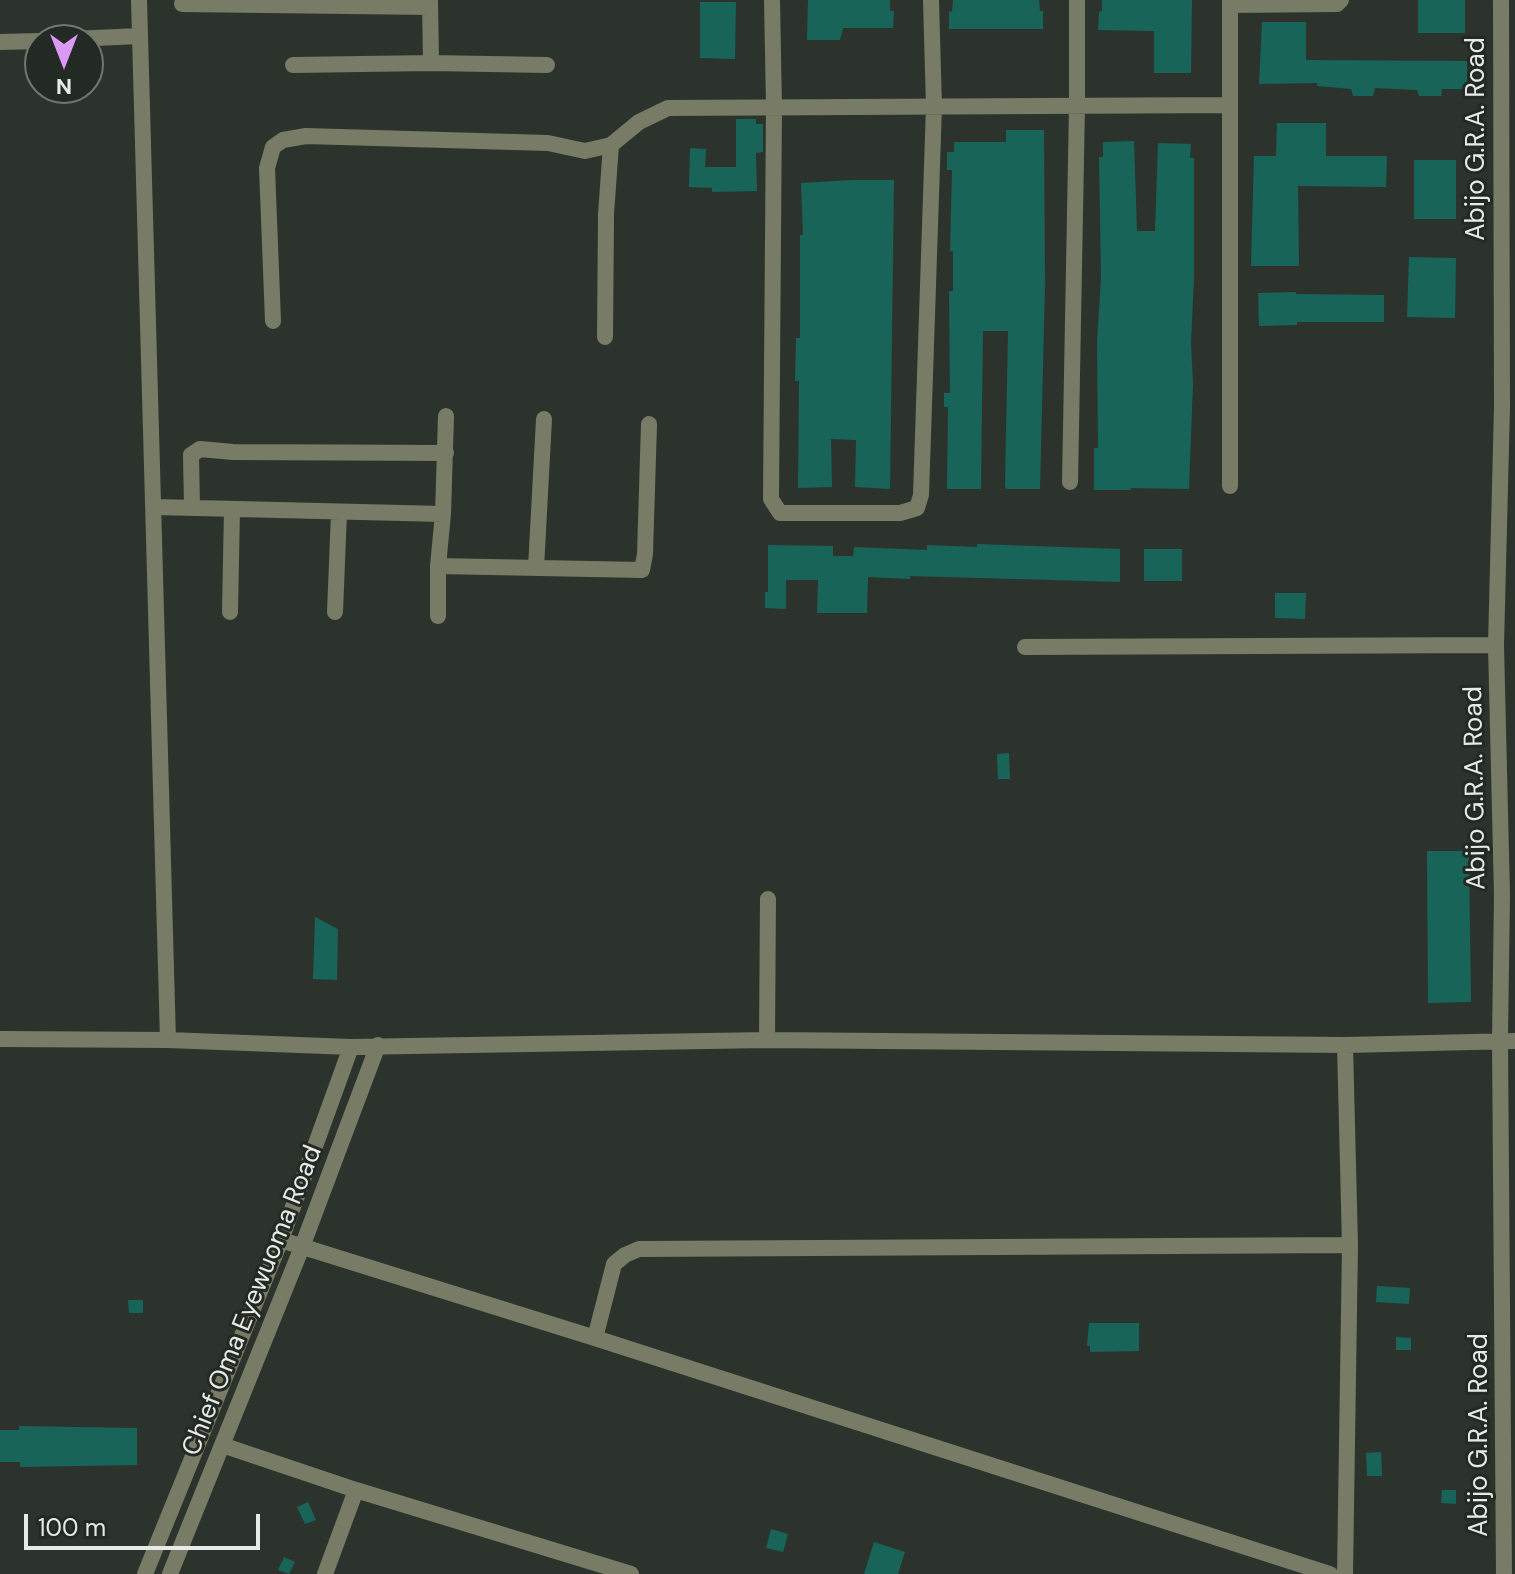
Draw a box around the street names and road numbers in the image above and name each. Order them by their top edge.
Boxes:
street label: Abijo G.R.A. Road [1461,37,1493,241]
street label: Abijo G.R.A. Road [1459,686,1493,890]
street label: Chief Oma Eyewuoma Road [176,1141,330,1461]
street label: Abijo G.R.A. Road [1464,1333,1496,1537]

